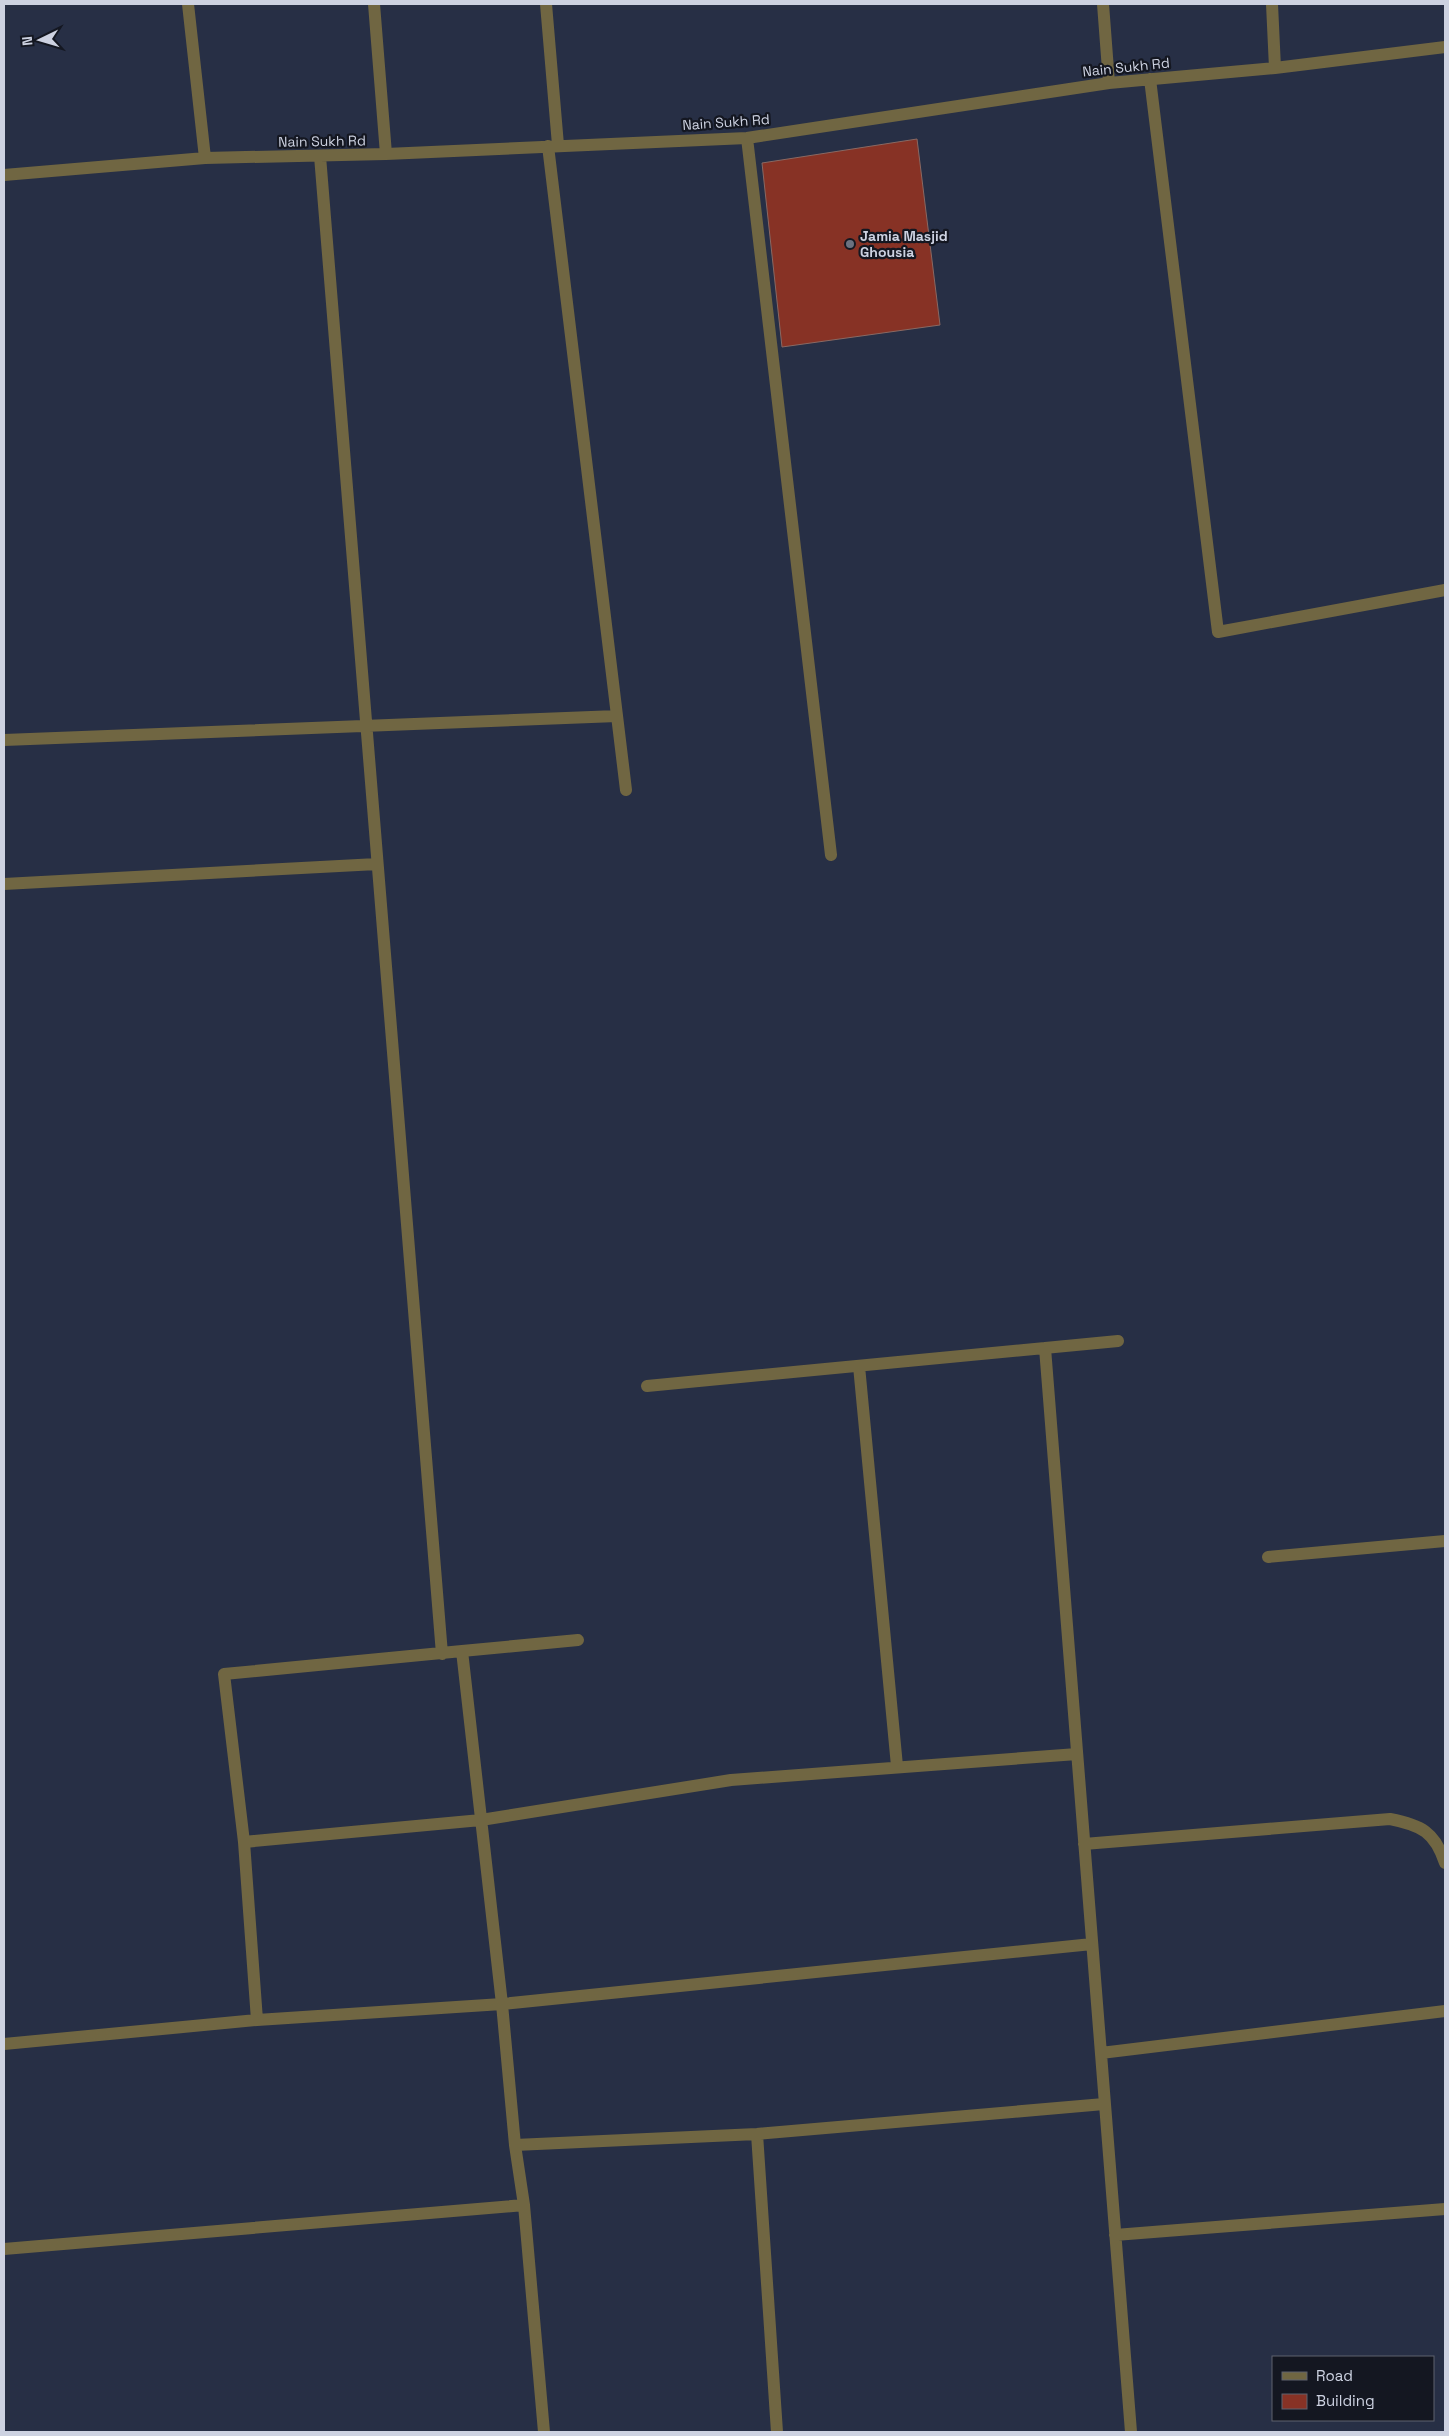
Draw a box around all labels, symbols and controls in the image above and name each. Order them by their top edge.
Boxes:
north arrow [15,15,65,65]
text: N [18,36,36,47]
street label: Nain Sukh Rd [1081,53,1171,81]
street label: Nain Sukh Rd [682,110,770,134]
street label: Nain Sukh Rd [278,131,366,151]
place label: Jamia Masjid Ghousia [860,227,948,261]
marker: Jamia Masjid Ghousia [844,238,856,250]
legend [1272,2356,1434,2421]
text: Road [1316,2366,1353,2385]
text: Building [1316,2391,1375,2410]

